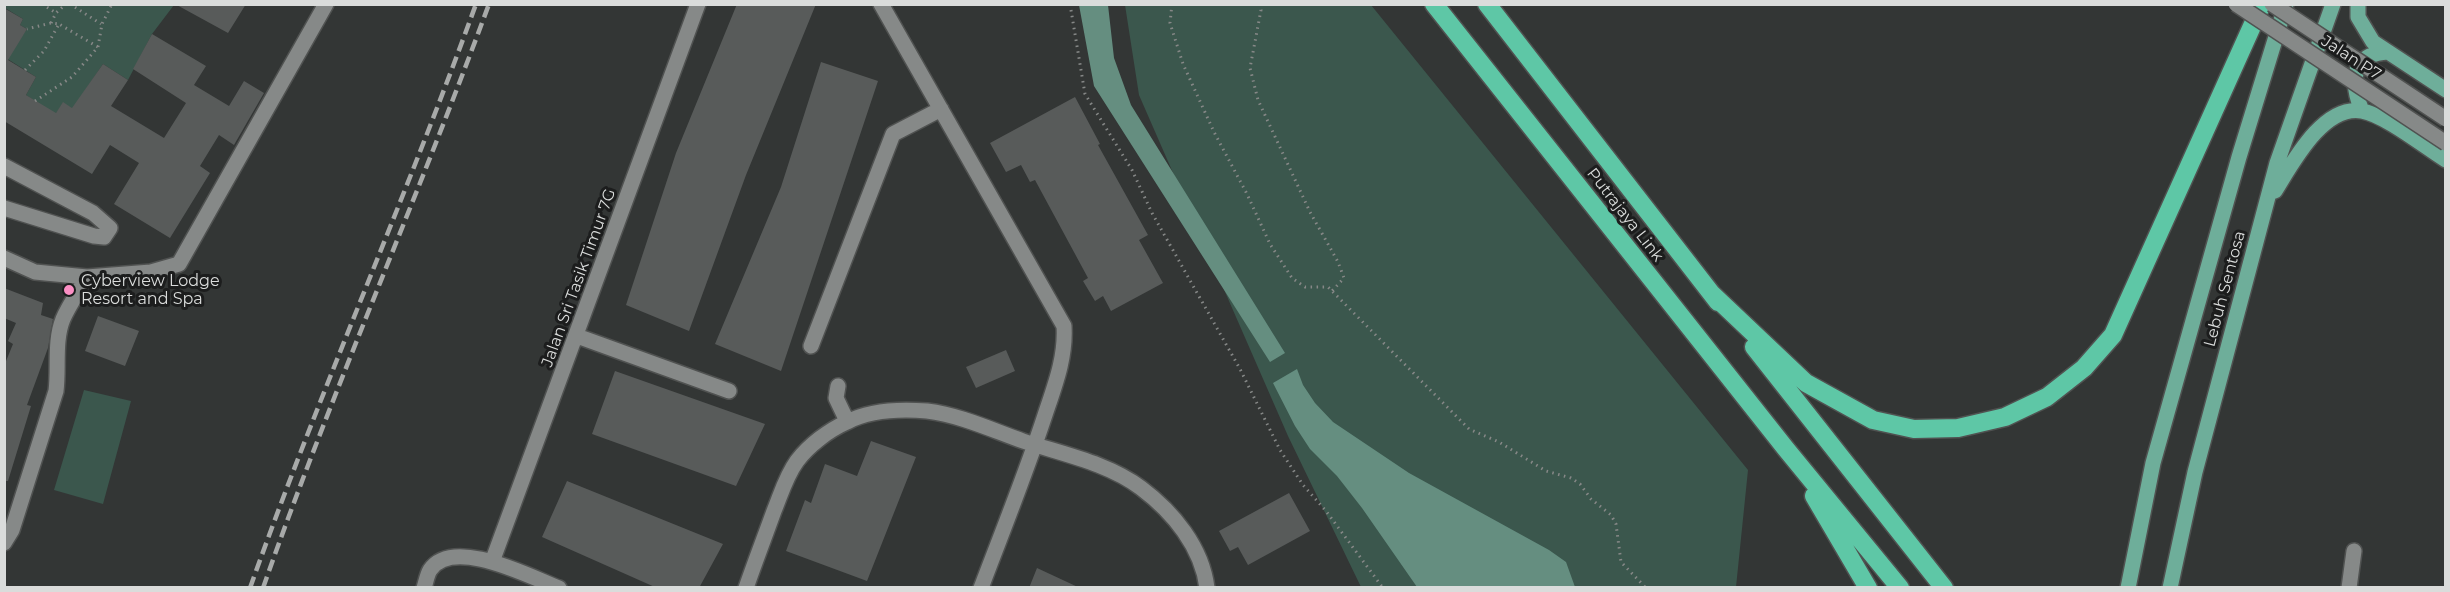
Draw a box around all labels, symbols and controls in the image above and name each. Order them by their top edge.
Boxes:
street label: Jalan P7 [2318,32,2384,84]
street label: Putrajaya Link [1582,164,1668,266]
street label: Jalan Sri Tasik Timur 7G [538,186,620,370]
street label: Lebuh Sentosa [2200,229,2250,349]
place label: Cyberview Lodge Resort and Spa [81,271,220,309]
marker: Cyberview Lodge Resort and Spa [62,283,76,297]

